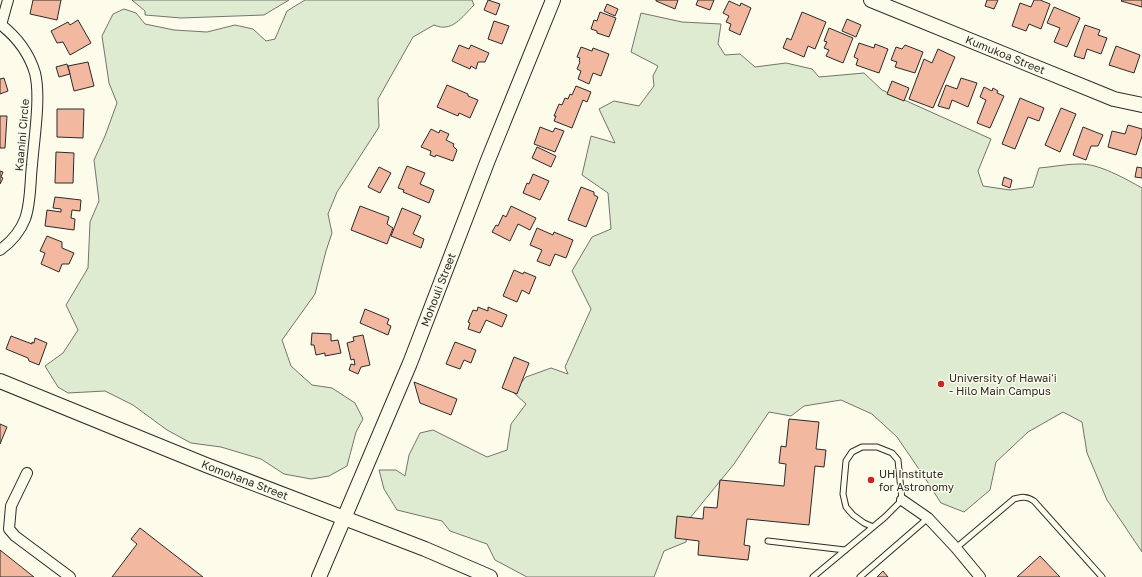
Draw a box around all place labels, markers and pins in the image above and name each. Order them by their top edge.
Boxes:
place label: University of Hawaiʻi - Hilo Main Campus [949,371,1057,397]
marker: University of Hawaiʻi - Hilo Main Campus [936,379,946,389]
place label: UH Institute for Astronomy [879,467,954,493]
marker: UH Institute for Astronomy [866,475,876,485]

